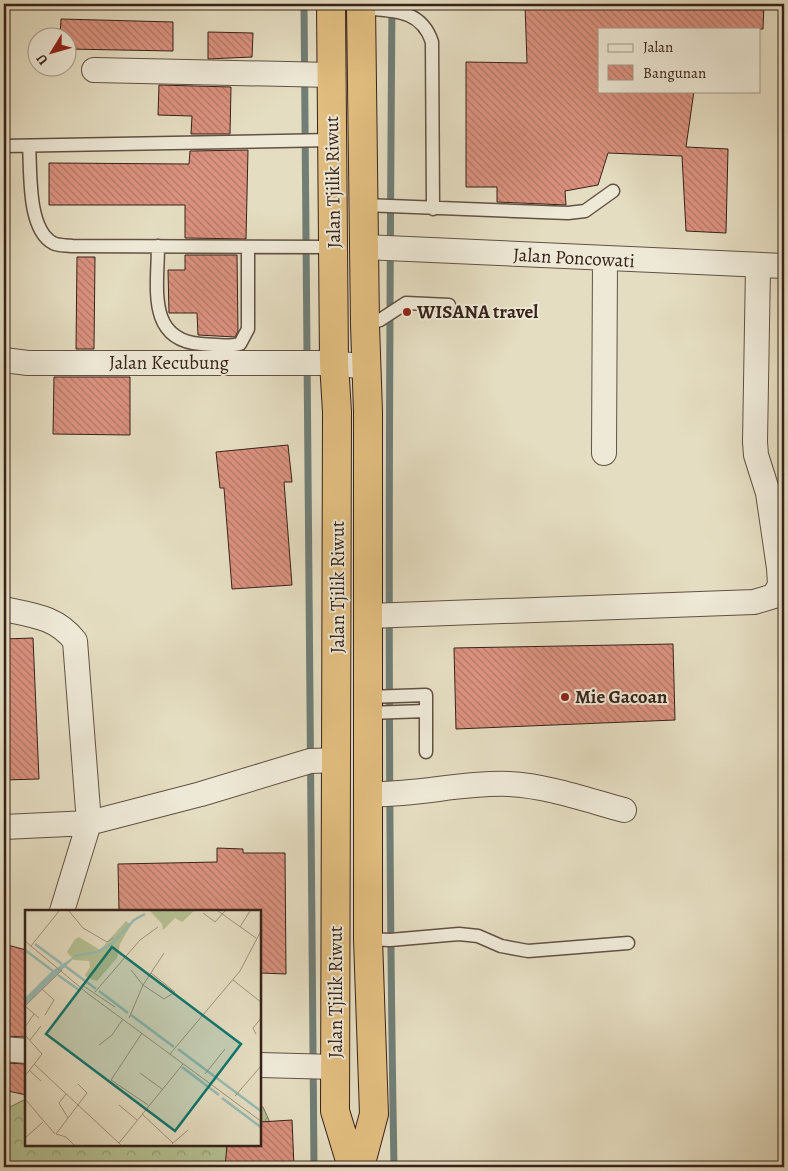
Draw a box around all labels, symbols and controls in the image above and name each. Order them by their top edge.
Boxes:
north arrow [28,28,78,78]
legend [598,28,760,92]
text: Jalan [643,37,673,57]
text: U [32,50,52,69]
text: Bangunan [643,63,706,83]
street label: Jalan Tjilik Riwut [319,115,347,249]
street label: Jalan Poncowati [512,242,636,274]
place label: WISANA travel [416,299,538,325]
marker: WISANA travel [401,306,413,318]
street label: Jalan Kecubung [109,350,230,376]
street label: Jalan Tjilik Riwut [325,521,351,653]
place label: Mie Gacoan [575,684,668,710]
marker: Mie Gacoan [559,691,571,703]
inset map [25,910,261,1146]
street label: Jalan Tjilik Riwut [323,926,349,1058]

